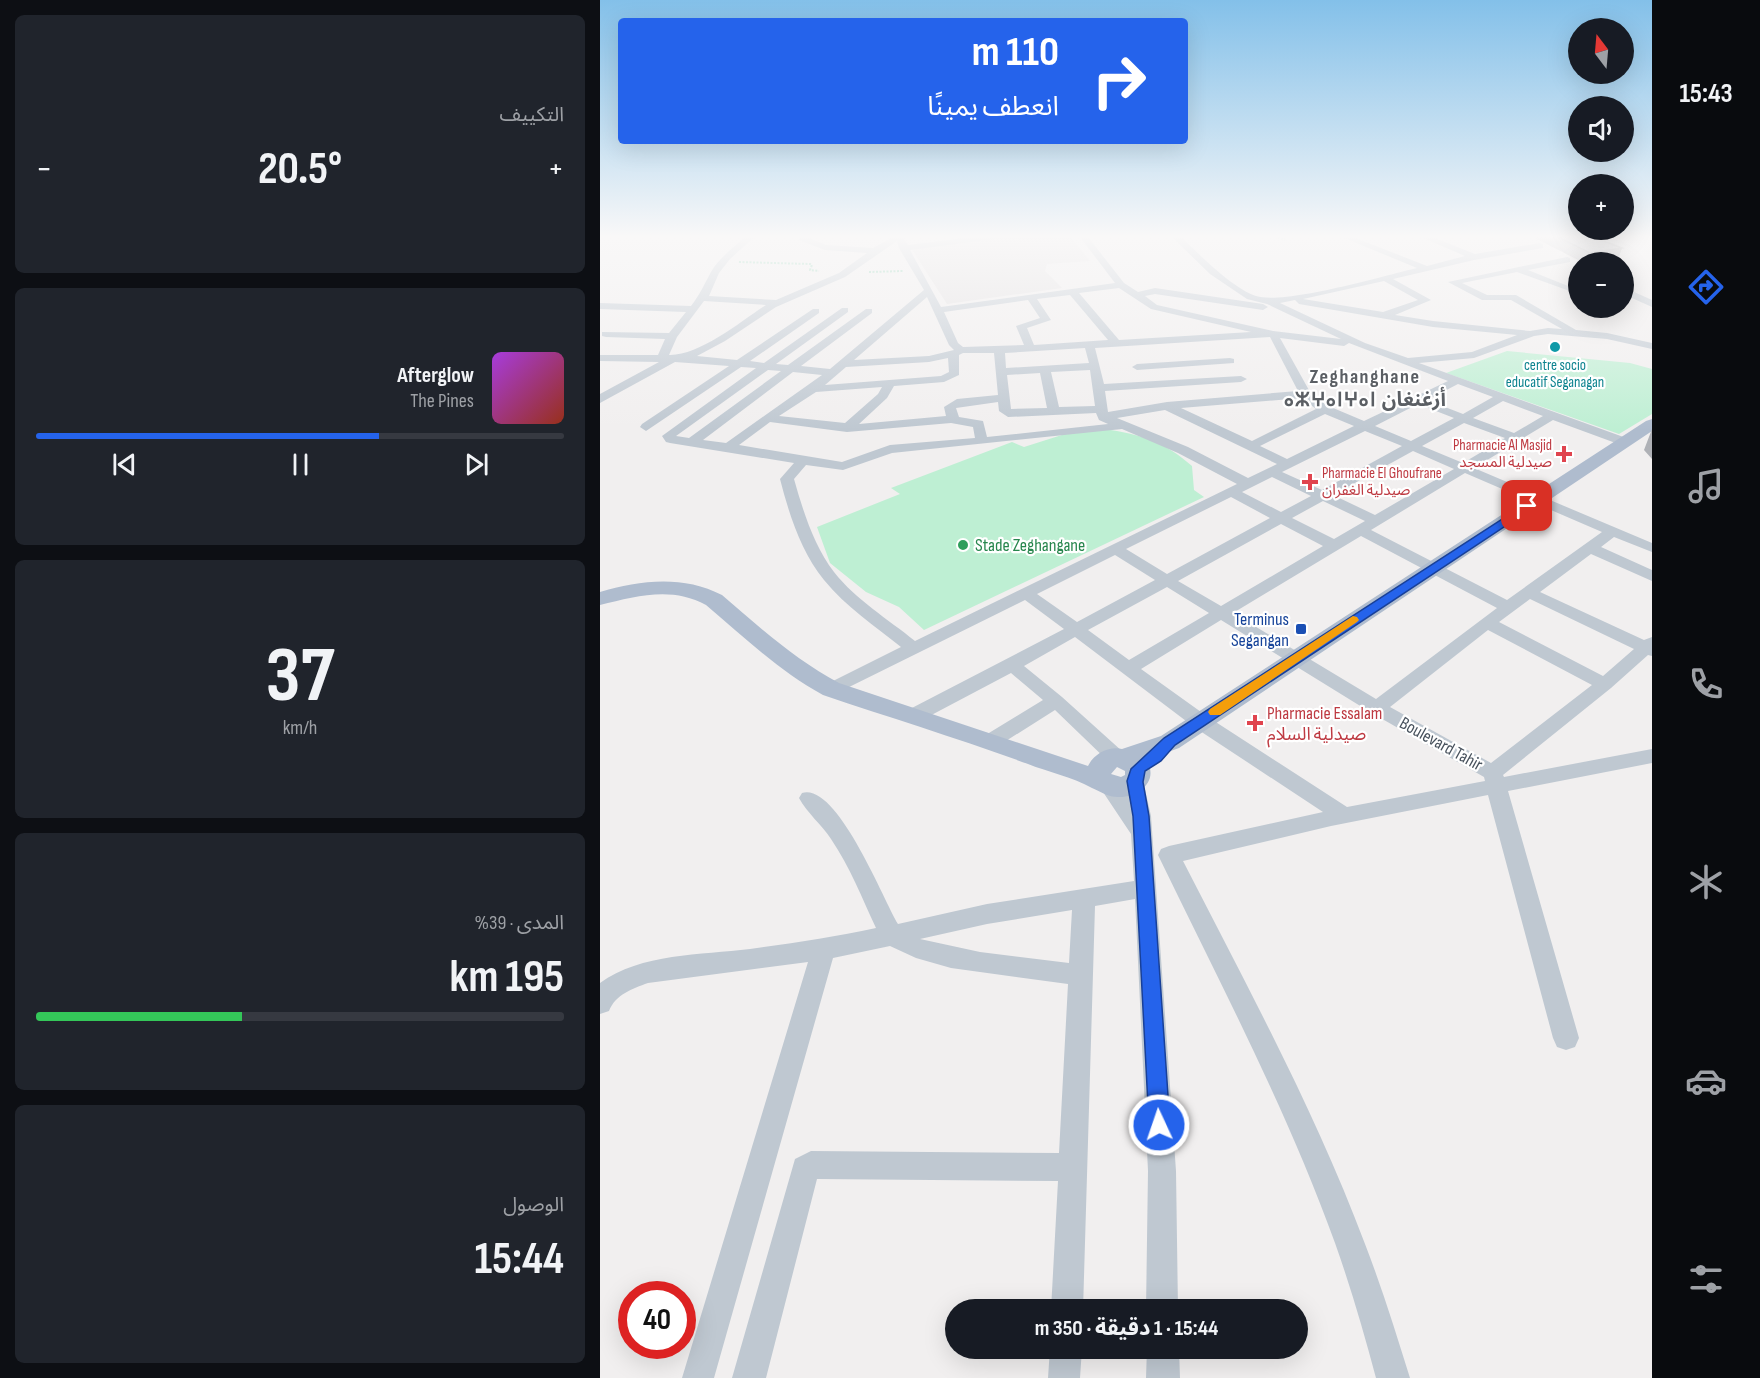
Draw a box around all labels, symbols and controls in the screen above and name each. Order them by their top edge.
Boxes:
north arrow [1568,18,1634,84]
map controls [1568,18,1634,318]
text: 110 m [972,27,1059,78]
icon: right [1080,42,1158,120]
text: 15:43 [1679,78,1733,110]
text: انعطف يمينًا [927,91,1059,123]
button: sound [1568,96,1634,162]
text: التكييف [500,103,564,127]
text: 20.5° [258,142,342,197]
text: − [36,149,52,189]
text: + [548,149,564,189]
button: + [1568,174,1634,240]
button: − [1568,252,1634,318]
icon: directions [1685,266,1727,308]
marker: centre socio educatif Seganagan [1548,340,1562,354]
place label: centre socio educatif Seganagan [1506,356,1604,392]
text: Afterglow [397,362,474,389]
district label: Zeghanghane ⴰⵣⵖⴰⵏⵖⴰⵏ أزغنغان [1284,365,1446,412]
text: The Pines [410,389,474,413]
place label: Pharmacie Al Masjid صيدلية المسجد [1453,436,1552,472]
marker: Pharmacie Al Masjid صيدلية المسجد [1557,447,1571,461]
icon: previous [108,448,141,481]
icon: pause [284,448,317,481]
icon: next [460,448,493,481]
place label: Pharmacie El Ghoufrane صيدلية الغفران [1322,464,1442,500]
icon: music [1685,465,1727,507]
marker: Pharmacie El Ghoufrane صيدلية الغفران [1303,475,1317,489]
pin [1501,480,1552,531]
icon: arrive [1510,489,1543,522]
place label: Stade Zeghangane [975,535,1085,556]
marker: Stade Zeghangane [956,538,970,552]
place label: Terminus Segangan [1231,609,1289,651]
marker: Terminus Segangan [1294,622,1308,636]
text: 37 [266,630,334,723]
icon: phone [1685,663,1727,705]
place label: Pharmacie Essalam صيدلية السلام [1267,703,1382,748]
street label: Boulevard Tahir [1396,713,1486,775]
text: km/h [283,716,317,740]
marker: Pharmacie Essalam صيدلية السلام [1248,716,1262,730]
icon: climate [1685,861,1727,903]
text: المدى · 39% [475,911,564,935]
text: 195 km [449,950,564,1005]
icon: car [1685,1060,1727,1102]
position arrow [1127,1093,1191,1157]
text: الوصول [503,1193,564,1217]
text: 15:44 [474,1232,564,1287]
icon: filters [1685,1258,1727,1300]
speed limit sign: 40 [618,1281,696,1359]
text: 15:44 · 1 دقيقة · 350 m [1035,1315,1218,1342]

